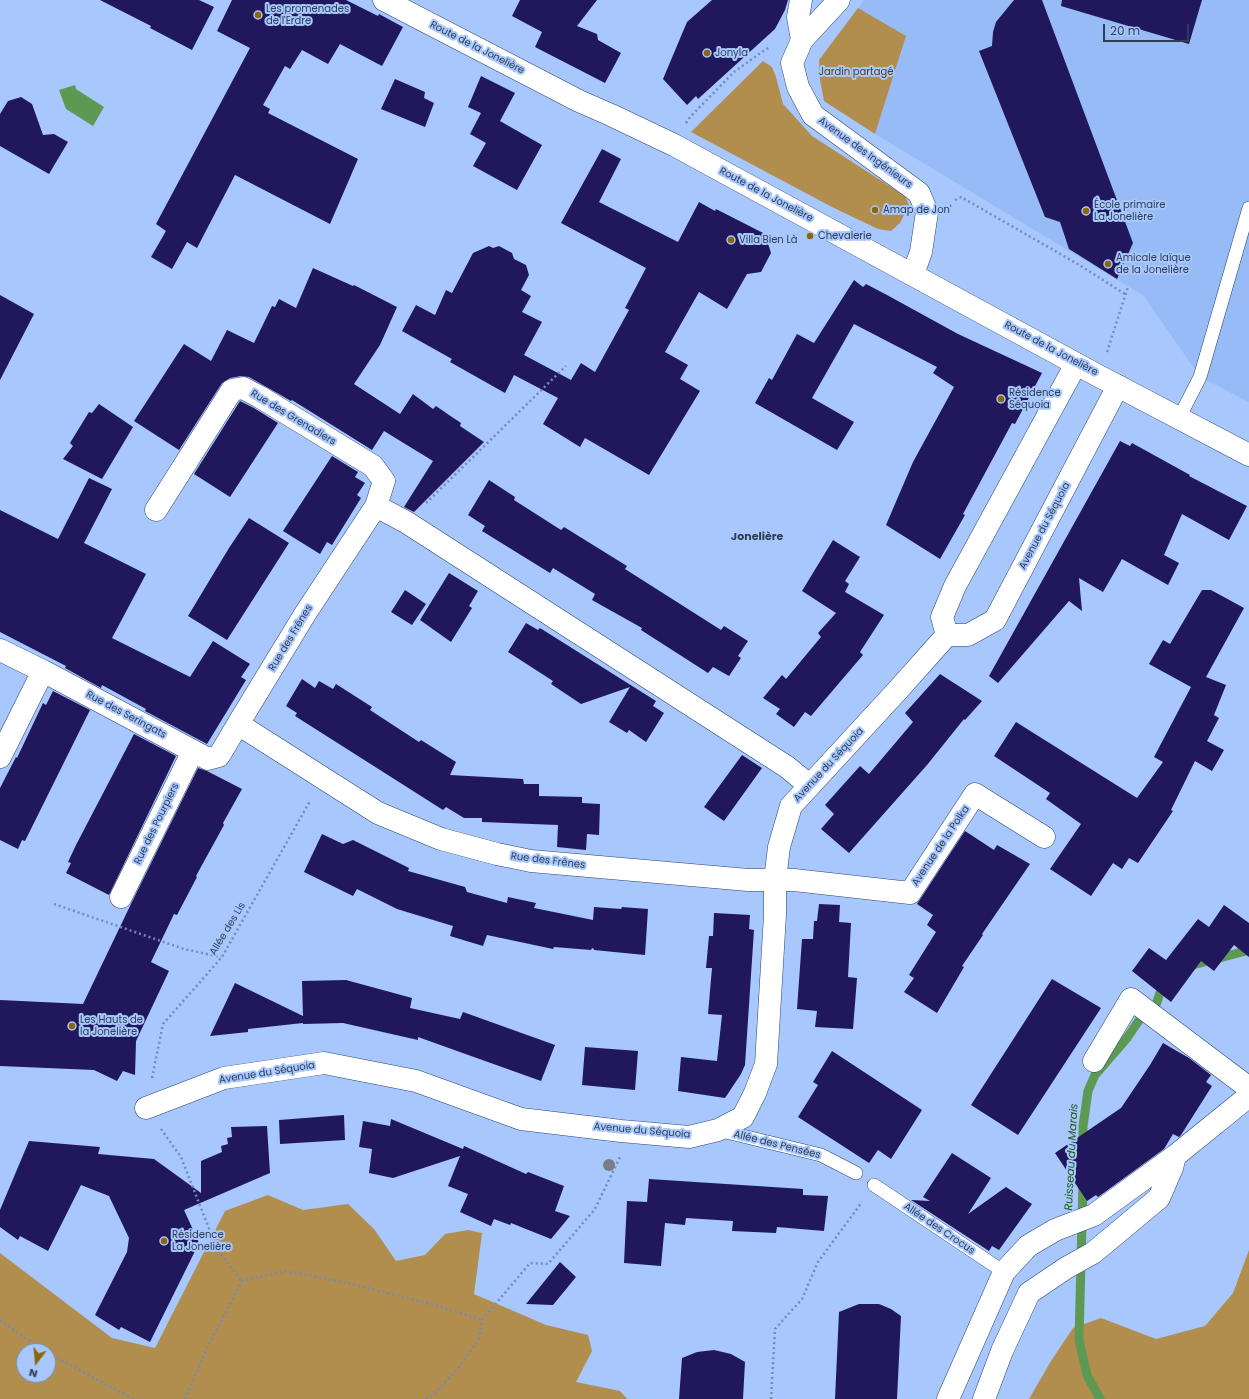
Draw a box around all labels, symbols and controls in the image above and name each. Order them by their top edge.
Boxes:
place label: Les promenades de l'Erdre [266,3,349,26]
marker: Les promenades de l'Erdre [253,10,263,20]
scale bar [1105,16,1191,42]
street label: Route de la Jonelière [428,19,526,77]
text: 20 m [1110,22,1140,39]
place label: Jonyla [715,47,748,59]
marker: Jonyla [702,48,712,58]
park label: Jardin partagé [819,66,893,78]
street label: Avenue des Ingénieurs [816,115,914,191]
street label: Route de la Jonelière [717,165,815,225]
place label: École primaire La Jonelière [1094,199,1165,222]
place label: Amap de Jon' [883,204,952,216]
marker: Amap de Jon' [870,205,880,215]
marker: École primaire La Jonelière [1081,206,1091,216]
place label: Chevalerie [818,230,872,242]
marker: Chevalerie [805,231,815,241]
place label: Villa Bien Là [739,234,798,246]
marker: Villa Bien Là [726,235,736,245]
place label: Amicale laïque de la Jonelière [1116,252,1191,276]
marker: Amicale laïque de la Jonelière [1103,259,1113,269]
street label: Route de la Jonelière [1002,319,1100,379]
place label: Résidence Séquoia [1009,387,1061,410]
street label: Rue des Grenadiers [248,388,338,448]
marker: Résidence Séquoia [996,394,1006,404]
street label: Avenue du Séquoia [1017,480,1073,572]
district label: Jonelière [731,530,783,544]
street label: Rue des Frênes [267,603,315,673]
street label: Rue des Seringats [84,689,168,741]
street label: Avenue du Séquoia [792,725,866,805]
street label: Rue des Pourpiers [132,781,182,867]
street label: Avenue de la Polka [910,804,972,888]
street label: Rue des Frênes [510,850,586,872]
street label: Allée des Lis [208,900,248,958]
place label: Les Hauts de la Jonelière [80,1014,143,1038]
marker: Les Hauts de la Jonelière [67,1021,77,1031]
street label: Avenue du Séquoia [218,1059,316,1087]
water label: Ruisseau du Marais [1063,1103,1081,1211]
street label: Avenue du Séquoia [593,1121,691,1141]
street label: Allée des Pensées [732,1128,822,1162]
street label: Allée des Crocus [901,1201,977,1257]
place label: Résidence La Jonelière [172,1229,231,1252]
marker: Résidence La Jonelière [159,1236,169,1246]
north arrow [16,1343,56,1383]
text: N [27,1365,39,1382]

